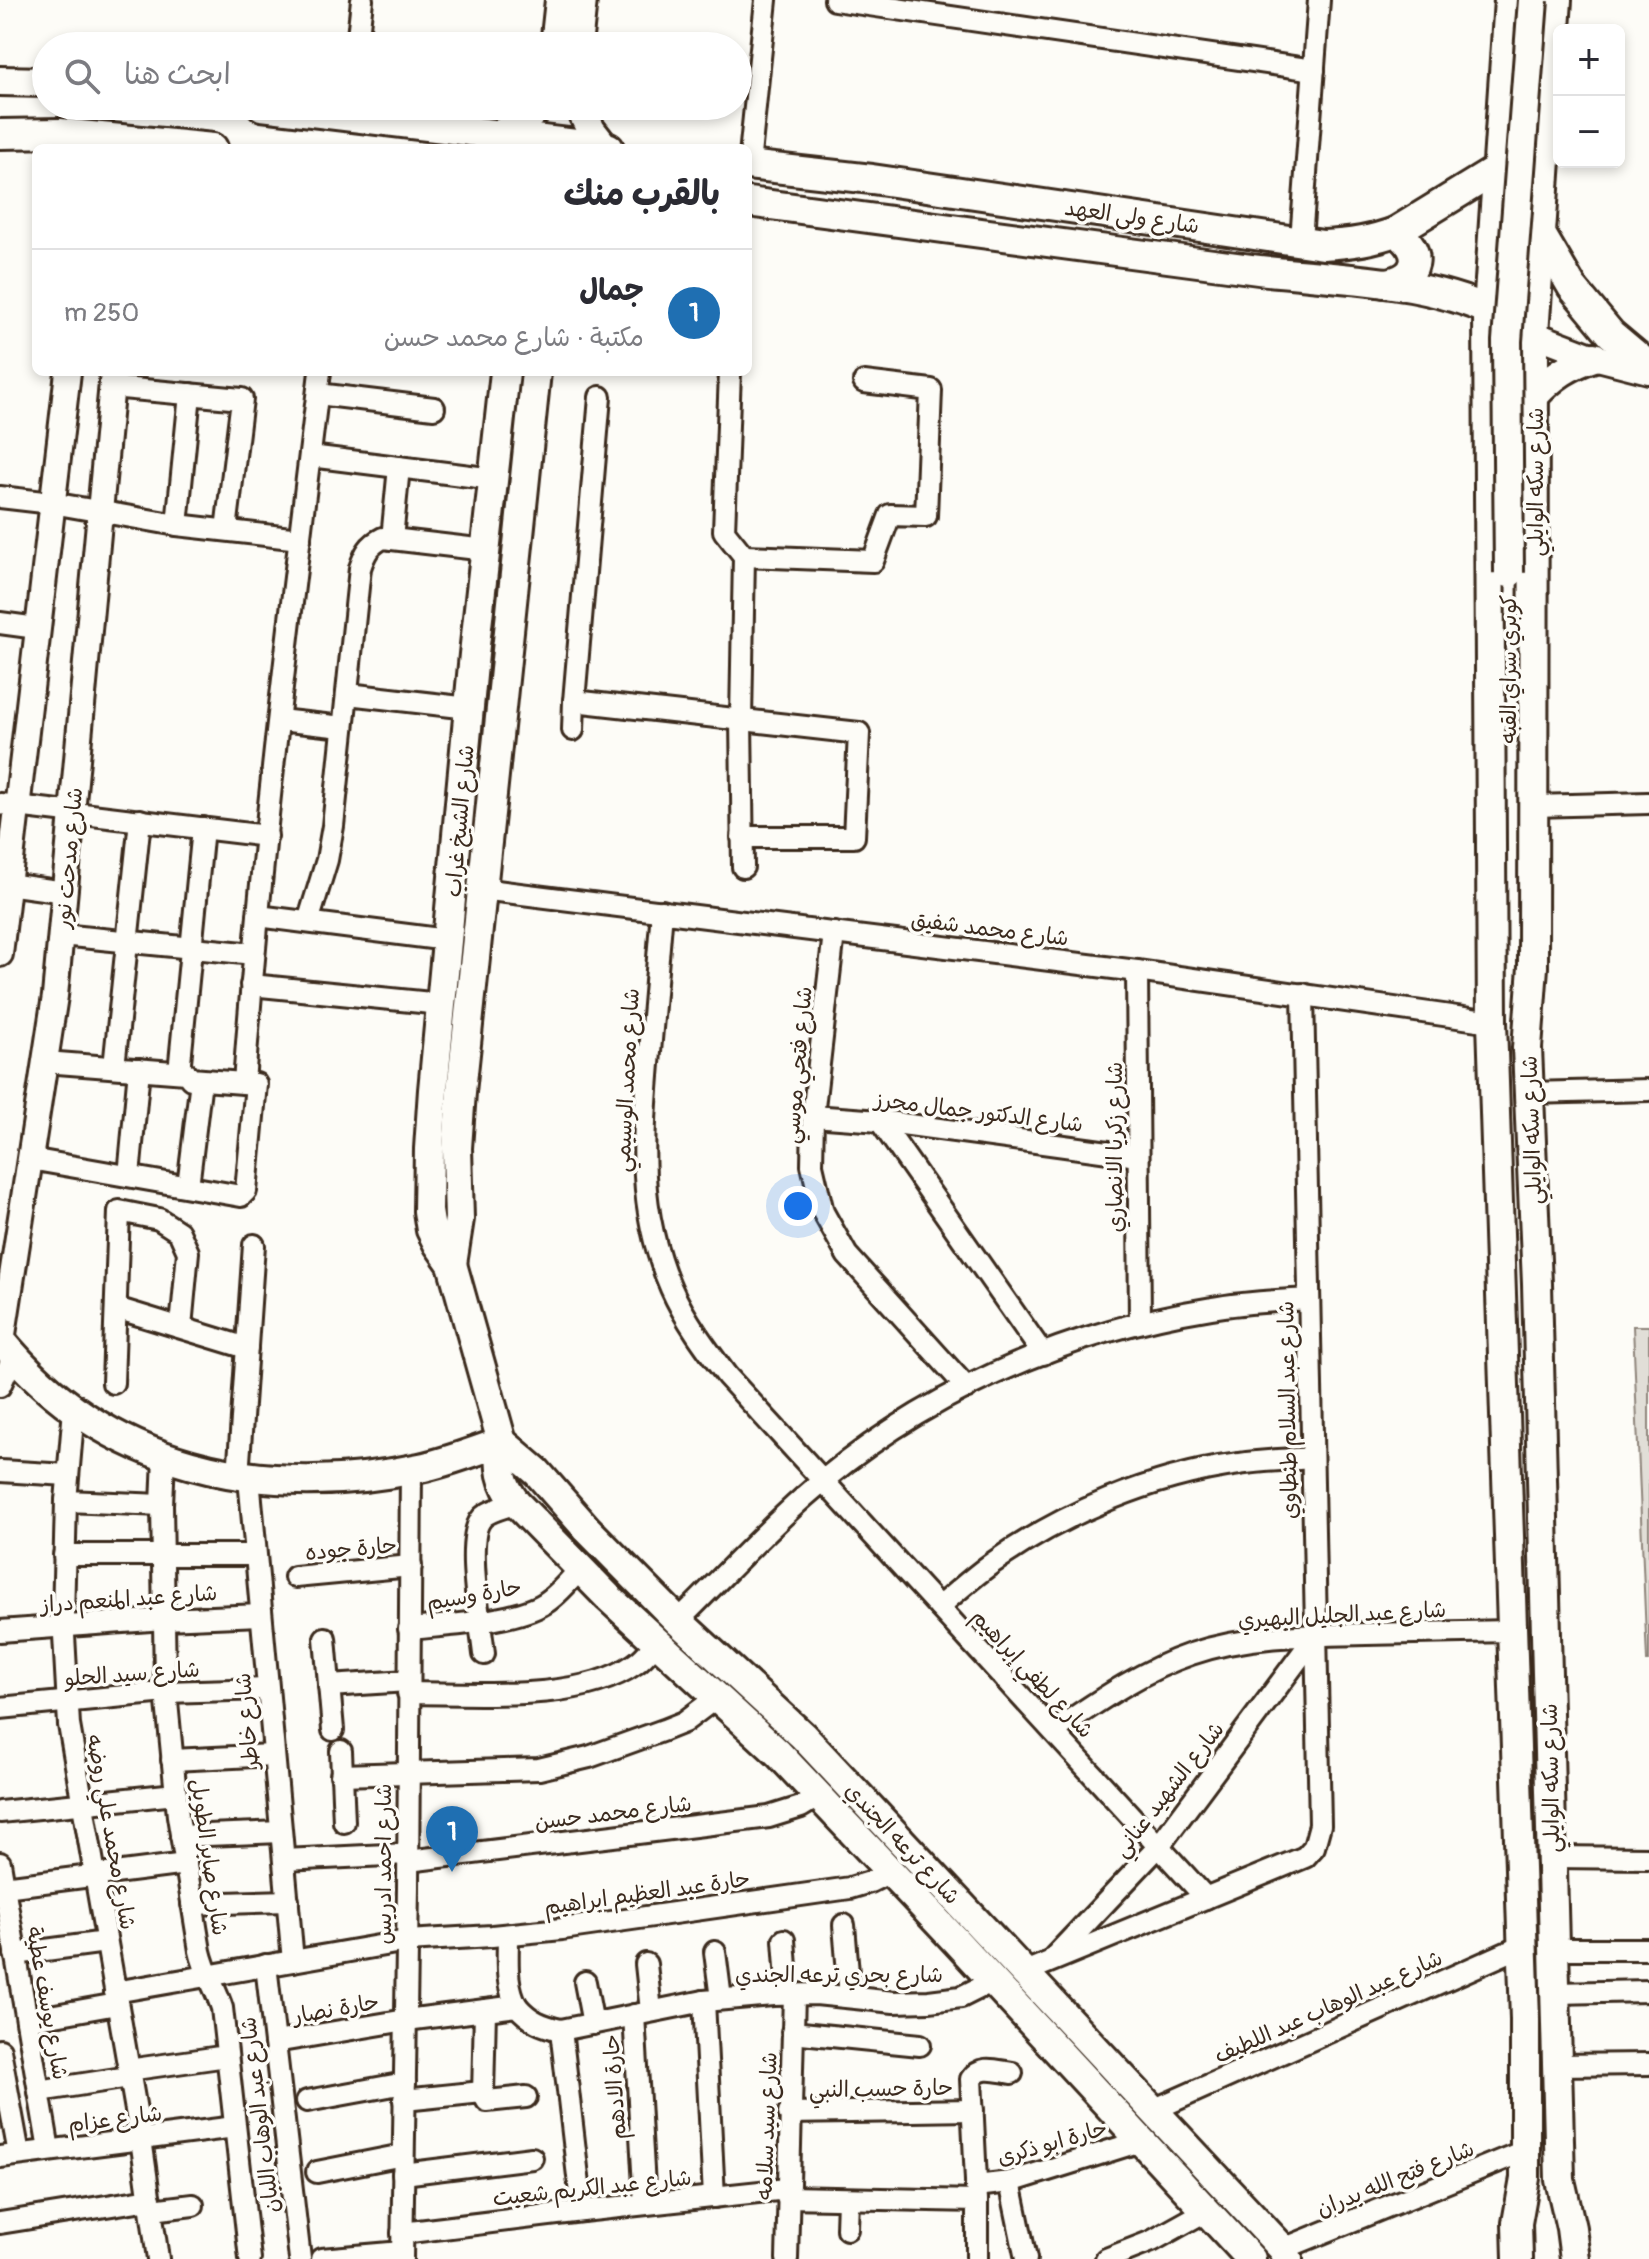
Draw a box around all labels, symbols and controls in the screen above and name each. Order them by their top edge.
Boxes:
map controls [1553,24,1625,168]
button: + [1553,24,1625,96]
search box [32,32,752,120]
icon: search [60,54,104,98]
text: ابحث هنا [124,56,231,93]
button: − [1553,96,1625,168]
text: بالقرب منك [564,173,720,216]
street label: شارع ولى العهد [1063,194,1201,241]
text: جمال [579,272,644,309]
text: 250 m [64,297,139,329]
text: 1 [689,297,699,329]
text: مكتبة · شارع محمد حسن [384,322,644,354]
street label: شارع سكه الوايلي [1522,407,1555,557]
street label: كوبري سراي القبه [1495,595,1525,743]
street label: شارع الشيخ غراب [439,744,482,899]
street label: شارع مدحت نور [49,786,90,931]
street label: شارع محمد شفيق [909,905,1070,954]
street label: شارع فتحي موسي [777,985,824,1145]
street label: شارع محمد الوسيمي [608,987,651,1173]
street label: شارع سكه الوايلي [1515,1055,1554,1205]
street label: شارع زكريا الانصاري [1101,1062,1131,1232]
street label: شارع الدكتور جمال محرز [871,1085,1085,1140]
your location [778,1186,818,1226]
street label: شارع عبد السلام طنطاوي [1272,1301,1306,1519]
street label: حارة جوده [304,1531,398,1567]
street label: حارة وسيم [424,1573,524,1619]
street label: شارع عبد المنعم دراز [38,1579,218,1621]
street label: شارع عبد الجليل البهيري [1237,1596,1447,1636]
street label: شارع لطفي إبراهيم [961,1603,1099,1748]
street label: شارع سيد الحلو [62,1655,201,1694]
street label: شارع خاطر [229,1671,266,1772]
street label: شارع سكه الوايلي [1536,1703,1571,1853]
street label: شارع الشهيد عناني [1107,1716,1234,1866]
street label: شارع محمد علي روضه [75,1732,142,1933]
street label: شارع صابر الطويل [183,1777,234,1937]
street label: شارع ترعه الجندي [837,1777,966,1912]
street label: شارع احمد ادريس [370,1783,399,1945]
street label: شارع محمد حسن [533,1789,693,1838]
pin: 1 [426,1806,478,1872]
street label: حارة عبد العظيم ابراهيم [542,1865,752,1923]
street label: شارع يوسف عطية [19,1924,74,2082]
street label: شارع عبد الوهاب عبد اللطيف [1210,1944,1447,2071]
street label: شارع بحري ترعه الجندي [735,1961,943,1991]
street label: حارة نصار [289,1988,381,2031]
street label: شارع عبد الوهاب اللبان [234,2015,287,2215]
street label: حارة الادهم [597,2033,635,2141]
street label: شارع سيد سلامه [750,2051,785,2201]
street label: حارة حسب النبي [809,2074,953,2109]
street label: شارع عزام [66,2099,164,2141]
street label: حارة ابو ذكرى [994,2114,1111,2172]
street label: شارع فتح الله بدران [1312,2135,1479,2224]
street label: شارع عبد الكريم شعيت [491,2164,693,2214]

